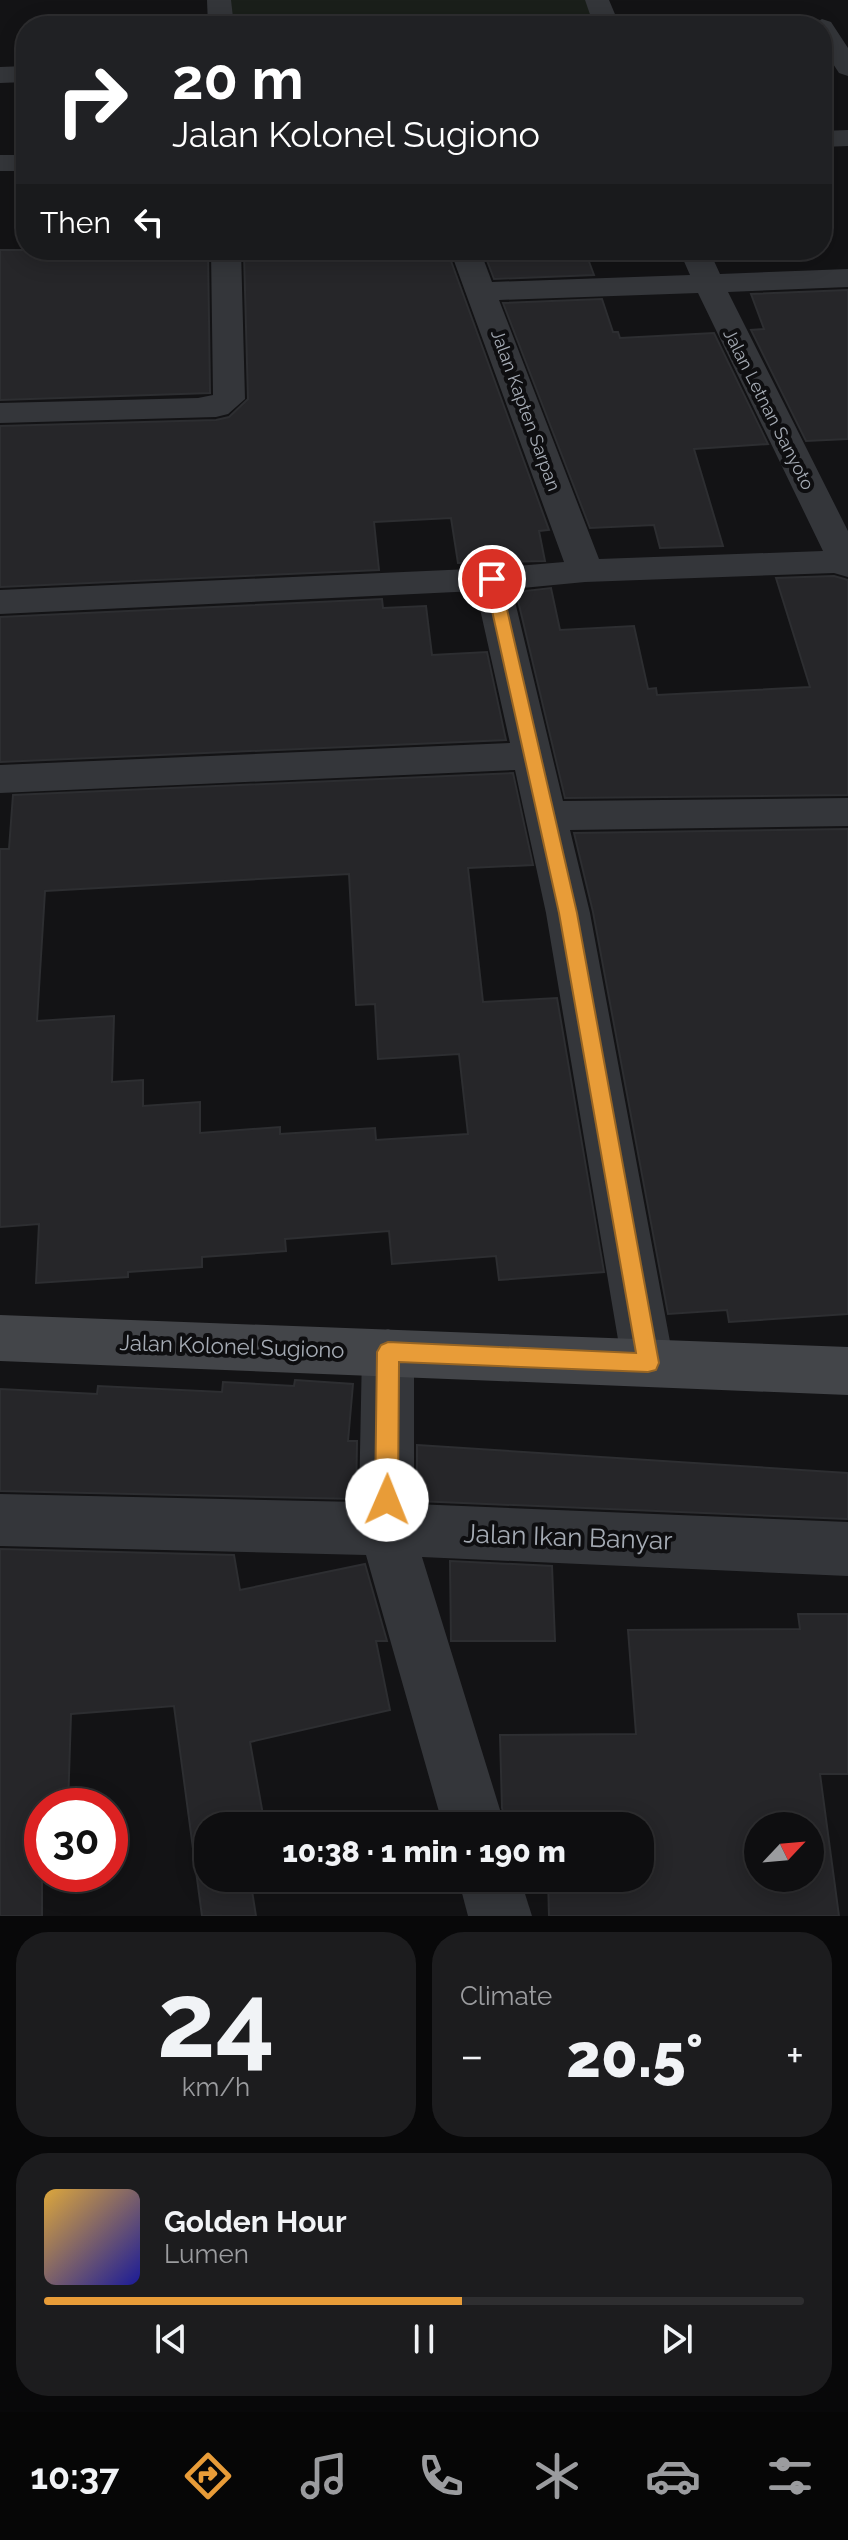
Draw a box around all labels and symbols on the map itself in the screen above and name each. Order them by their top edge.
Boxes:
street label: Jalan Letnan Sanyoto [719,325,819,493]
street label: Jalan Kapten Sarpan [487,326,565,494]
pin [458,545,526,613]
street label: Jalan Kolonel Sugiono [119,1329,345,1363]
position arrow [345,1458,429,1542]
street label: Jalan Ikan Banyar [463,1518,673,1556]
speed limit sign: 30 [24,1788,128,1892]
north arrow [744,1812,824,1892]

